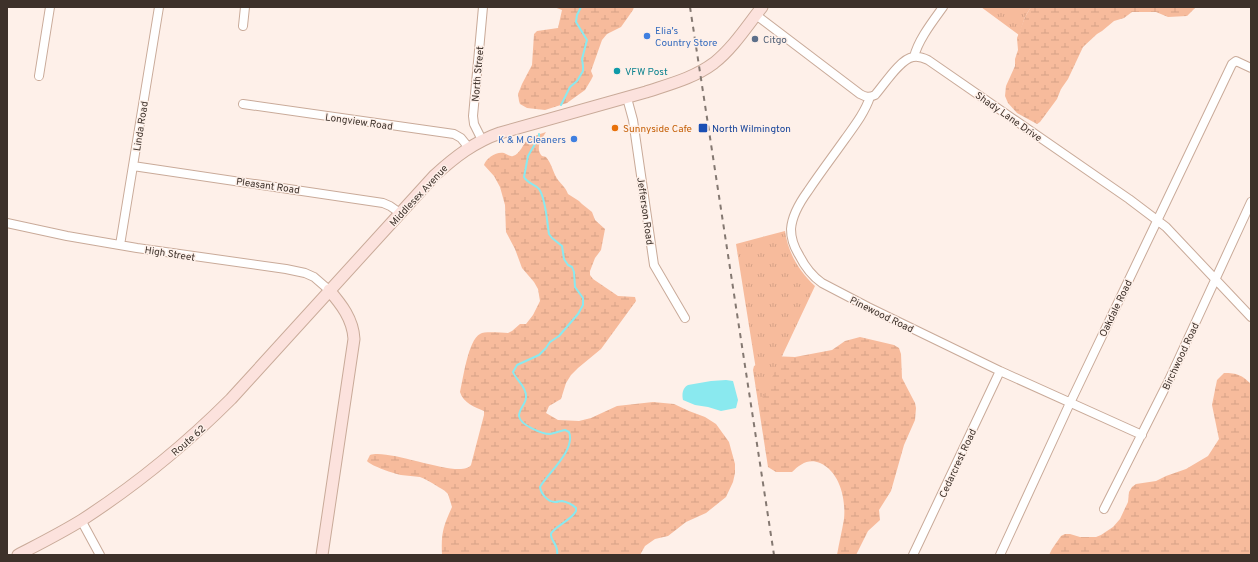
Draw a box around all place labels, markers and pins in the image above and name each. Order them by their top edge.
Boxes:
place label: Elia's Country Store [655,25,717,50]
marker: Elia's Country Store [642,31,652,41]
marker: Citgo [750,34,760,44]
place label: Citgo [763,34,787,47]
marker: VFW Post [612,66,622,76]
place label: VFW Post [625,66,668,79]
marker: North Wilmington [697,122,709,134]
marker: Sunnyside Cafe [610,123,620,133]
place label: Sunnyside Cafe [623,123,692,136]
place label: North Wilmington [712,123,791,136]
place label: K & M Cleaners [498,134,566,147]
marker: K & M Cleaners [569,134,579,144]

